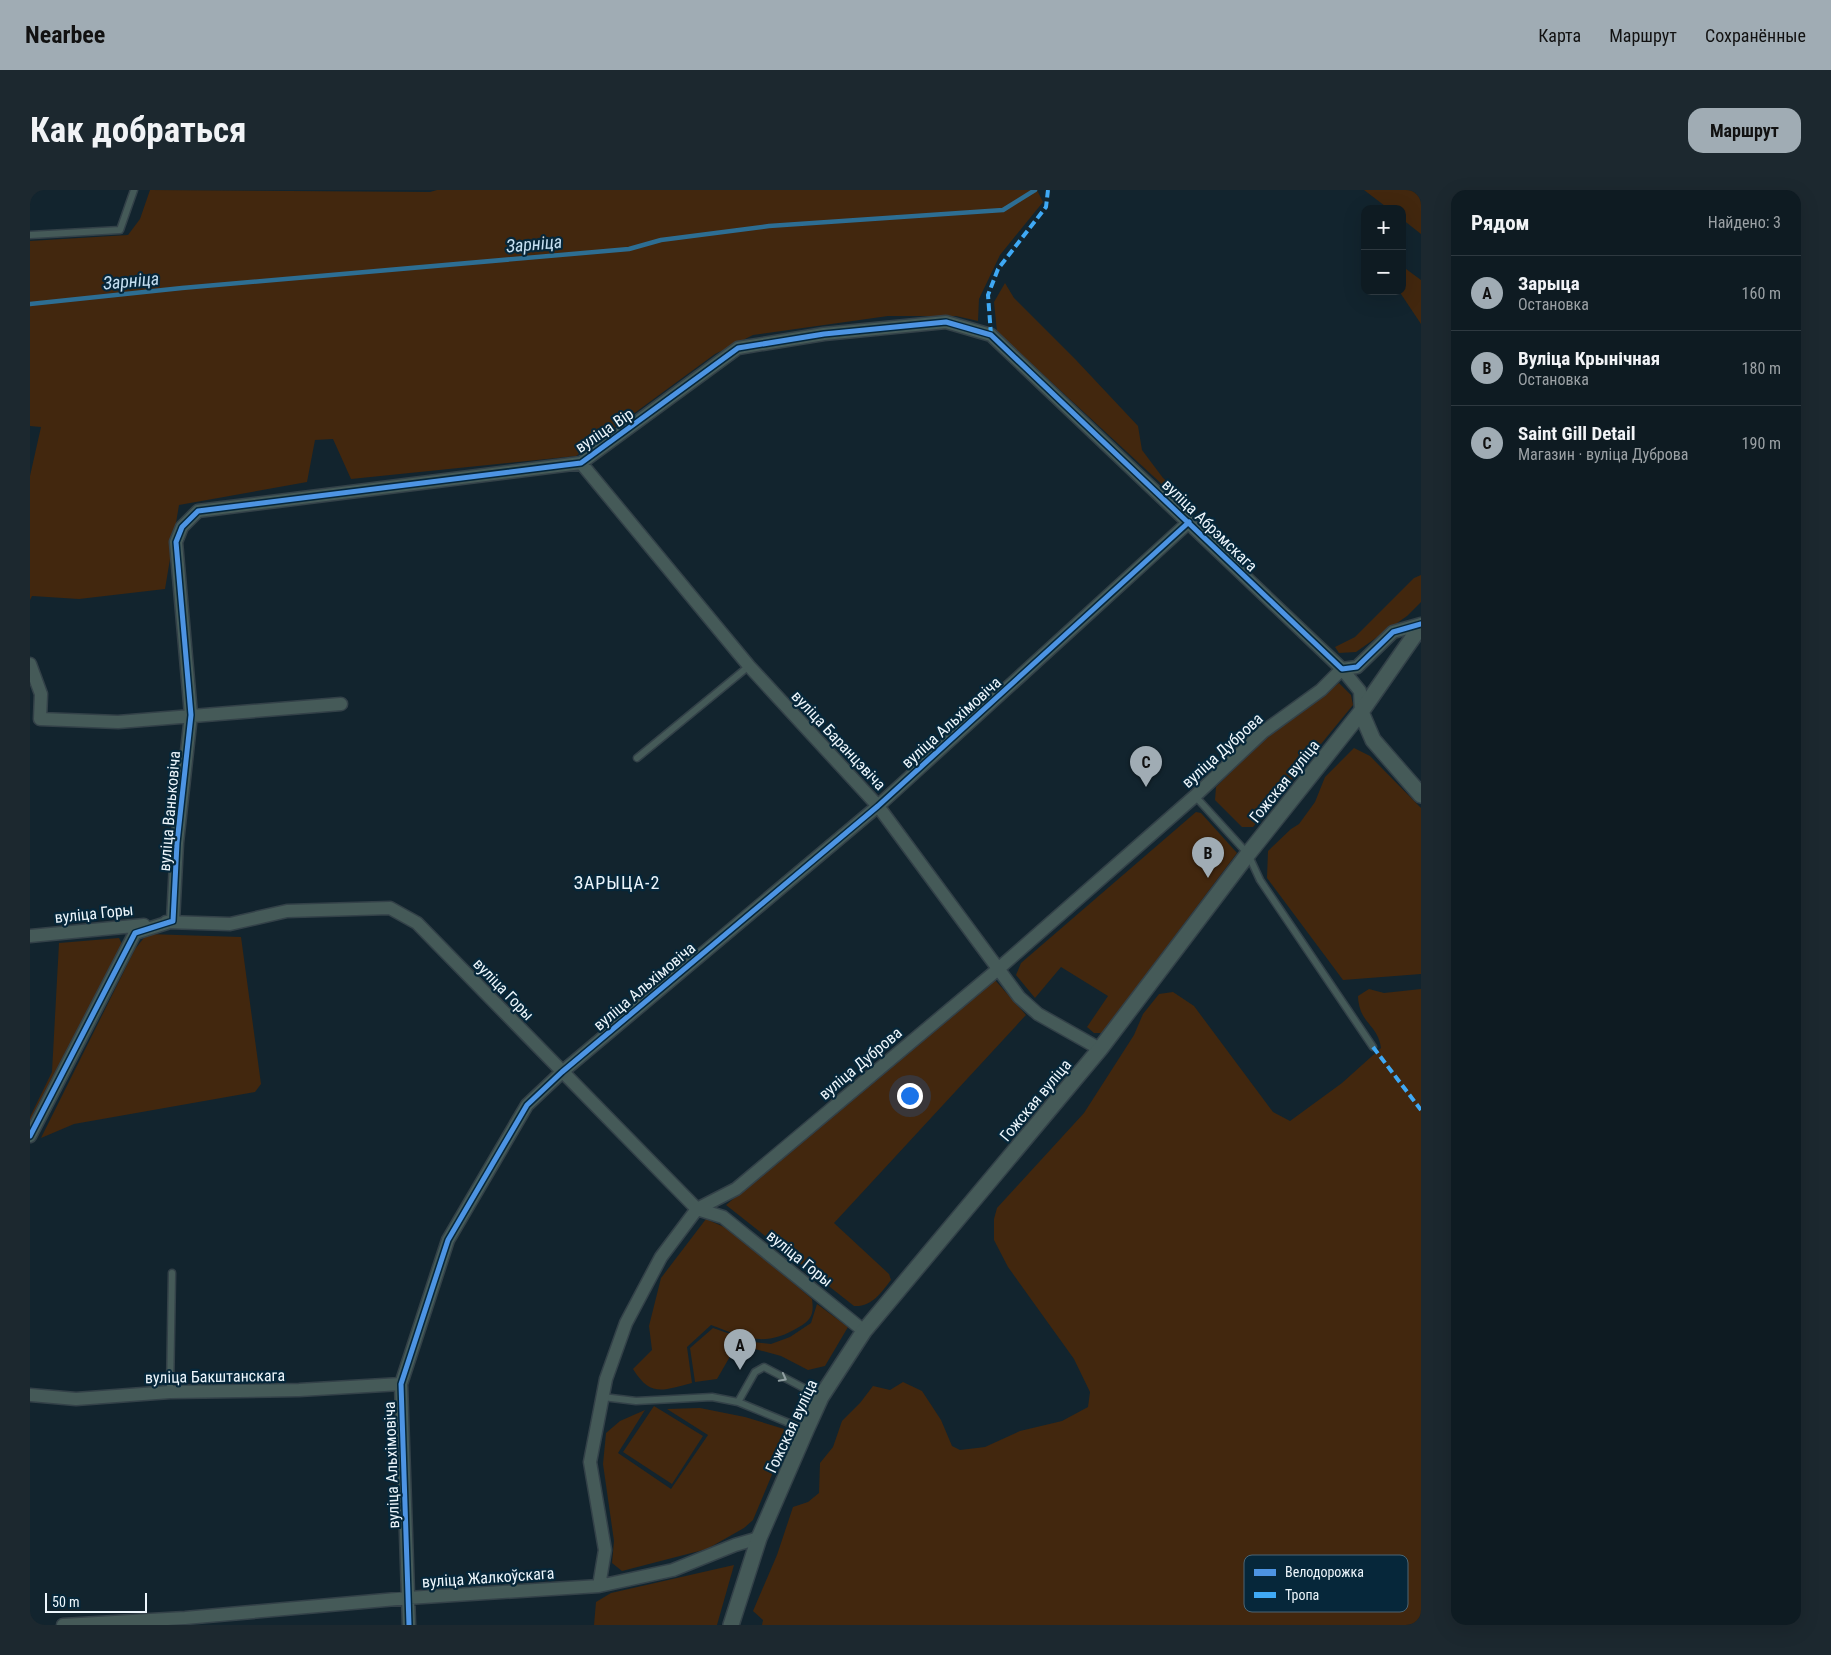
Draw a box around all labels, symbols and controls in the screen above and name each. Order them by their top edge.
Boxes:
text: Nearbee [25,21,105,49]
text: Карта [1538,25,1581,46]
text: Маршрут [1609,25,1677,46]
text: Сохранённые [1705,25,1806,46]
button: Маршрут [1688,108,1801,153]
text: Как добраться [30,110,246,151]
map controls [1361,205,1406,295]
button: + [1361,205,1406,250]
text: Рядом [1471,211,1530,235]
text: Найдено: 3 [1708,213,1781,232]
water label: Зарніца [505,231,563,256]
button: − [1361,250,1406,295]
water label: Зарніца [102,268,160,293]
text: Зарыца [1518,272,1580,295]
text: A [1482,284,1492,303]
text: 160 m [1742,284,1781,303]
text: Остановка [1518,295,1589,314]
text: Вуліца Крынічная [1518,347,1660,370]
text: B [1483,359,1491,378]
text: 180 m [1742,359,1781,378]
text: Остановка [1518,370,1589,389]
street label: вуліца Вір [572,404,637,457]
text: Saint Gill Detail [1518,422,1636,445]
text: C [1482,434,1492,453]
text: 190 m [1742,434,1781,453]
text: Магазин · вуліца Дуброва [1518,445,1688,464]
street label: вуліца Абрэмскага [1158,475,1261,576]
street label: вуліца Альхімовіча [898,673,1005,772]
street label: вуліца Баранцэвіча [788,687,890,794]
street label: вуліца Дуброва [1178,709,1267,792]
street label: Гожская вуліца [1245,736,1324,827]
pin: C [1130,746,1162,787]
street label: вуліца Ваньковіча [155,750,184,872]
pin: B [1192,837,1224,878]
district label: ЗАРЫЦА-2 [574,872,660,893]
street label: вуліца Горы [54,900,134,927]
street label: вуліца Альхімовіча [590,938,699,1035]
street label: вуліца Горы [469,954,538,1024]
street label: вуліца Дуброва [815,1023,906,1104]
street label: Гожская вуліца [996,1056,1075,1145]
your location [897,1083,923,1109]
street label: вуліца Горы [763,1226,836,1291]
pin: A [724,1329,756,1370]
street label: вуліца Бакштанскага [145,1366,285,1387]
one-way arrow [778,1371,787,1381]
street label: Гожская вуліца [762,1376,821,1476]
street label: вуліца Альхімовіча [380,1401,403,1529]
legend [1244,1555,1408,1612]
street label: вуліца Жалкоўскага [421,1563,555,1592]
text: Велодорожка [1285,1564,1364,1580]
text: Тропа [1285,1587,1319,1603]
scale bar [45,1590,148,1613]
text: 50 m [52,1594,80,1610]

